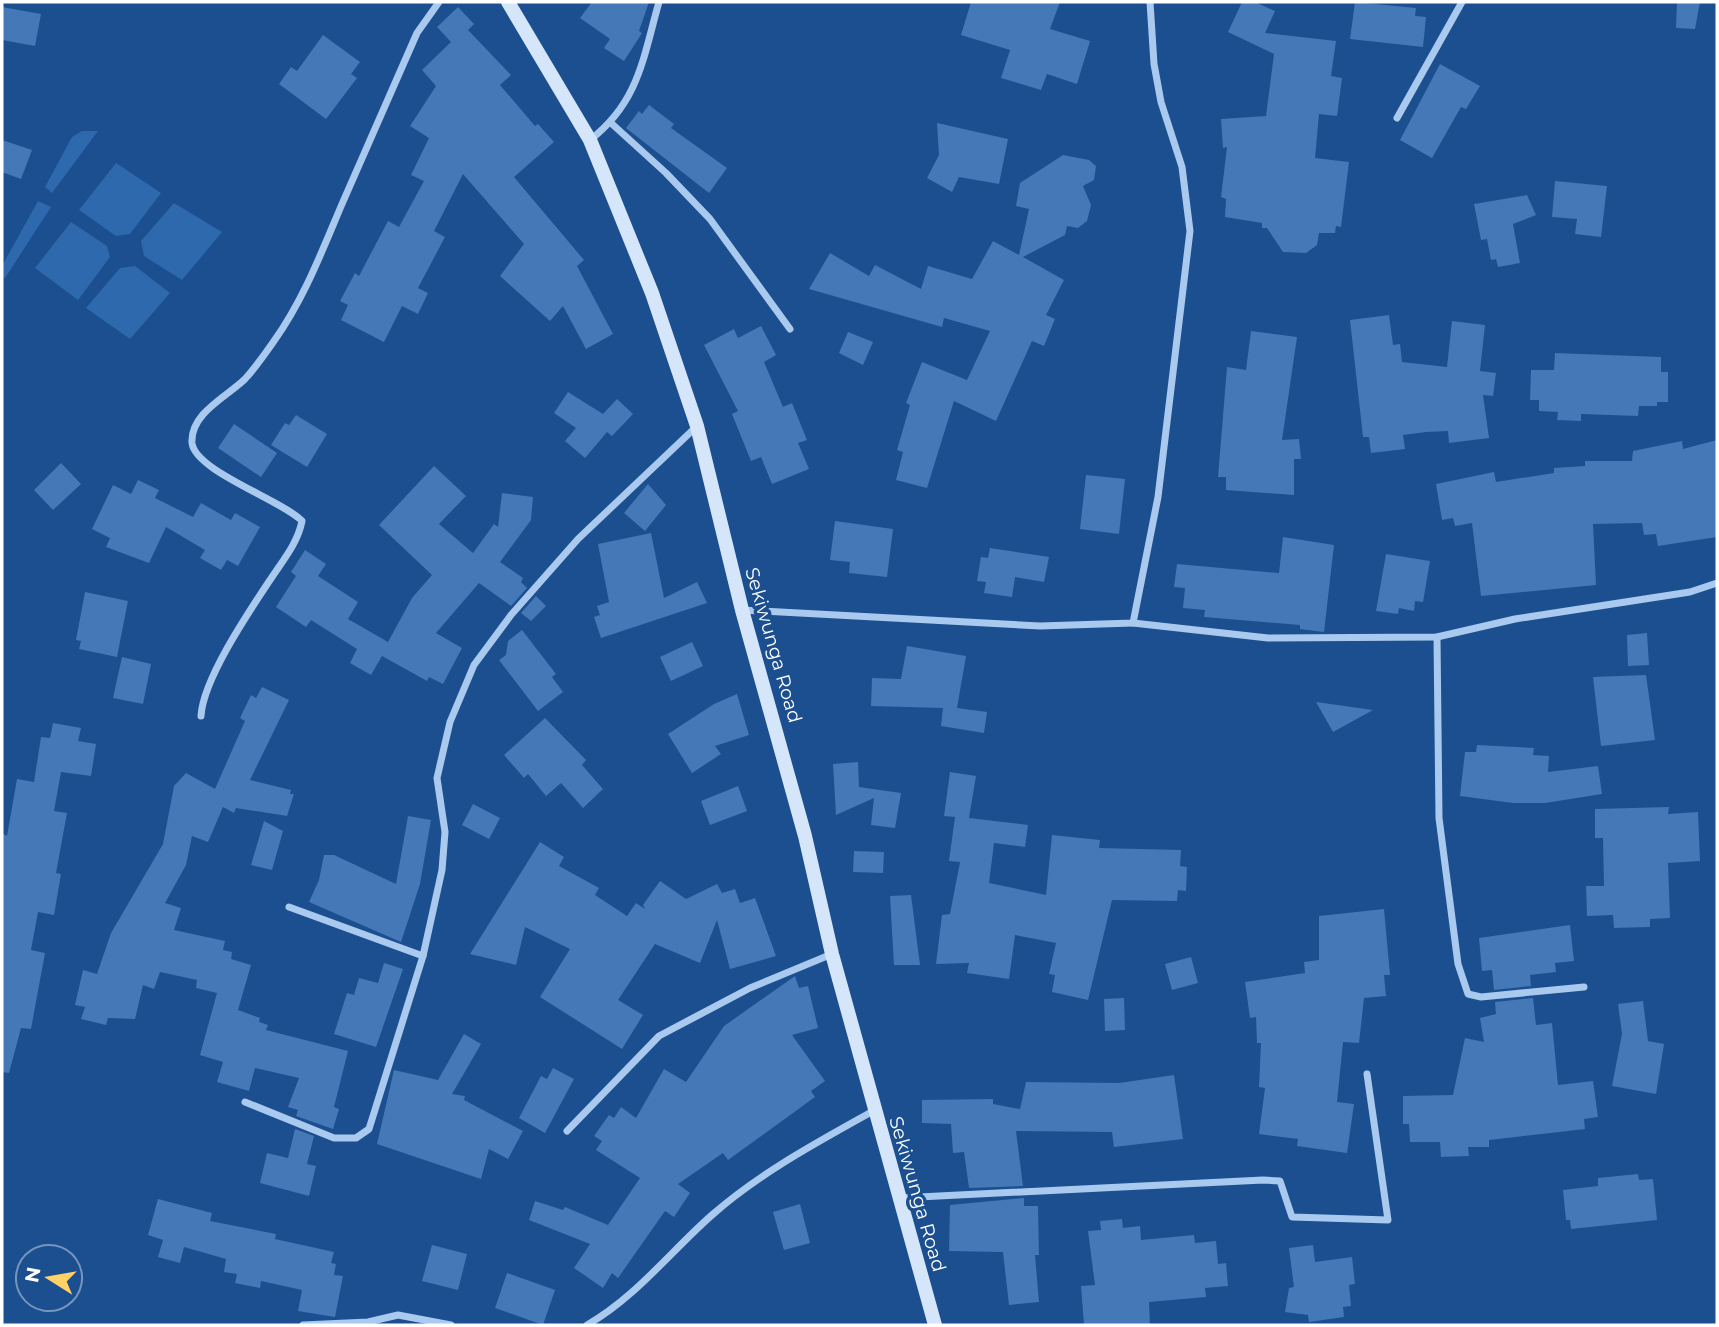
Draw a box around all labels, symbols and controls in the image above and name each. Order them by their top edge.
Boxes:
street label: Sekiwunga Road [740,565,807,726]
street label: Sekiwunga Road [884,1114,951,1275]
north arrow [14,1243,84,1313]
text: N [20,1265,46,1285]

